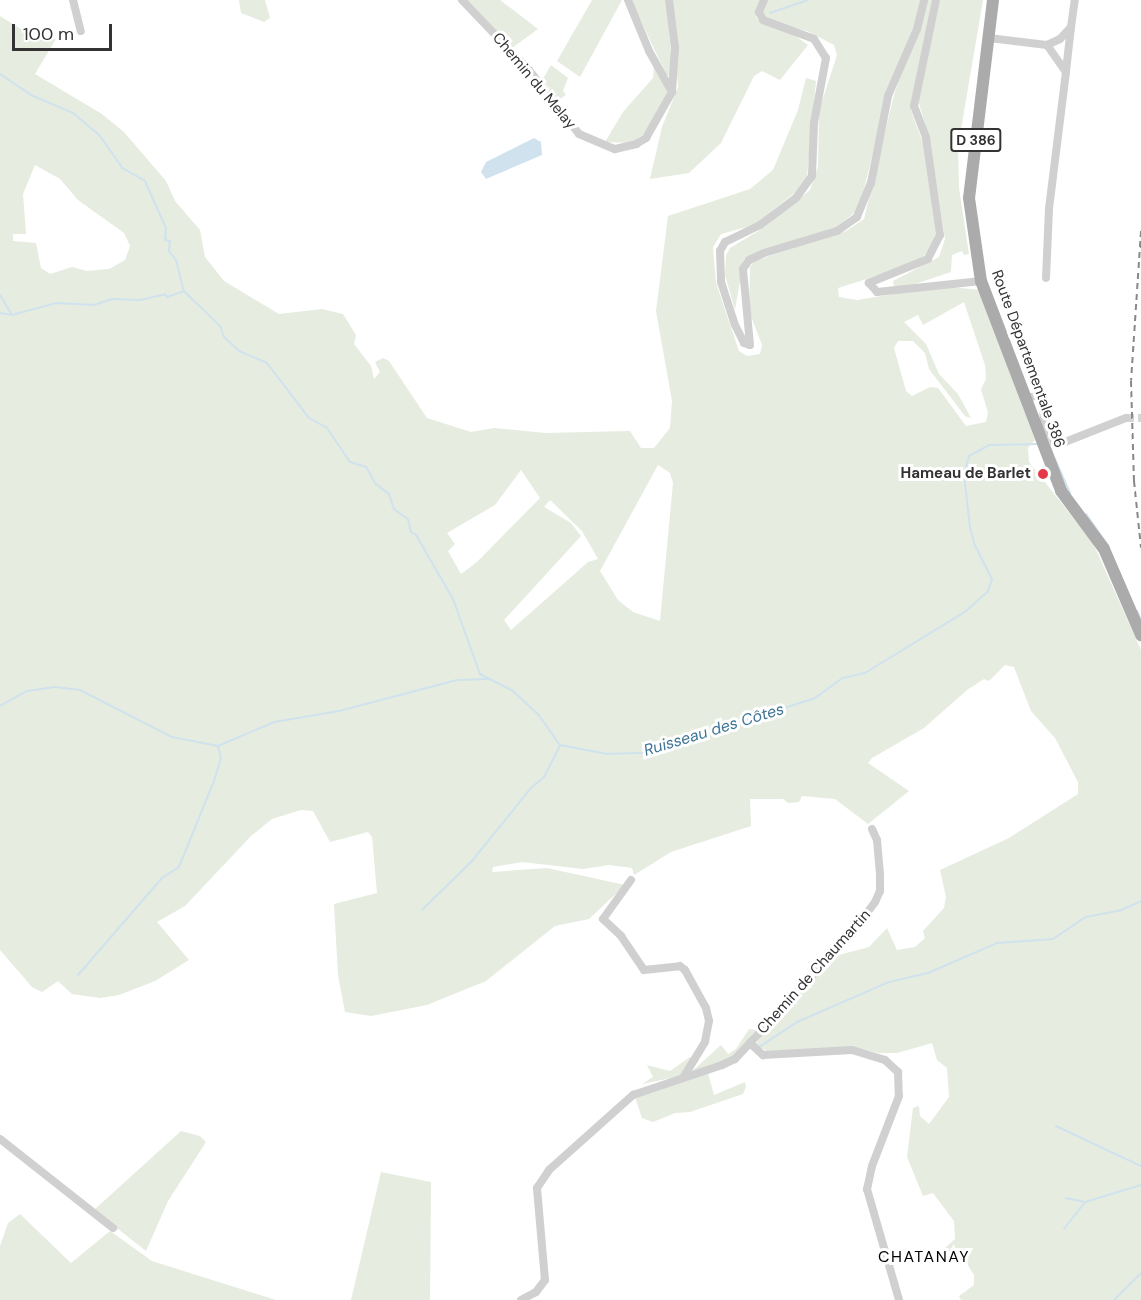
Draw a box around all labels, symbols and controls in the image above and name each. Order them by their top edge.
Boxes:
scale bar [15,12,116,50]
text: 100 m [23,22,74,46]
street label: Chemin du Melay [488,29,580,133]
road number: D 386 [949,129,1003,151]
street label: Route Départementale 386 [987,268,1069,450]
place label: Hameau de Barlet [901,465,1031,483]
marker: Hameau de Barlet [1036,467,1050,481]
water label: Ruisseau des Côtes [642,700,786,760]
street label: Chemin de Chaumartin [754,906,874,1038]
district label: CHATANAY [878,1247,970,1267]

